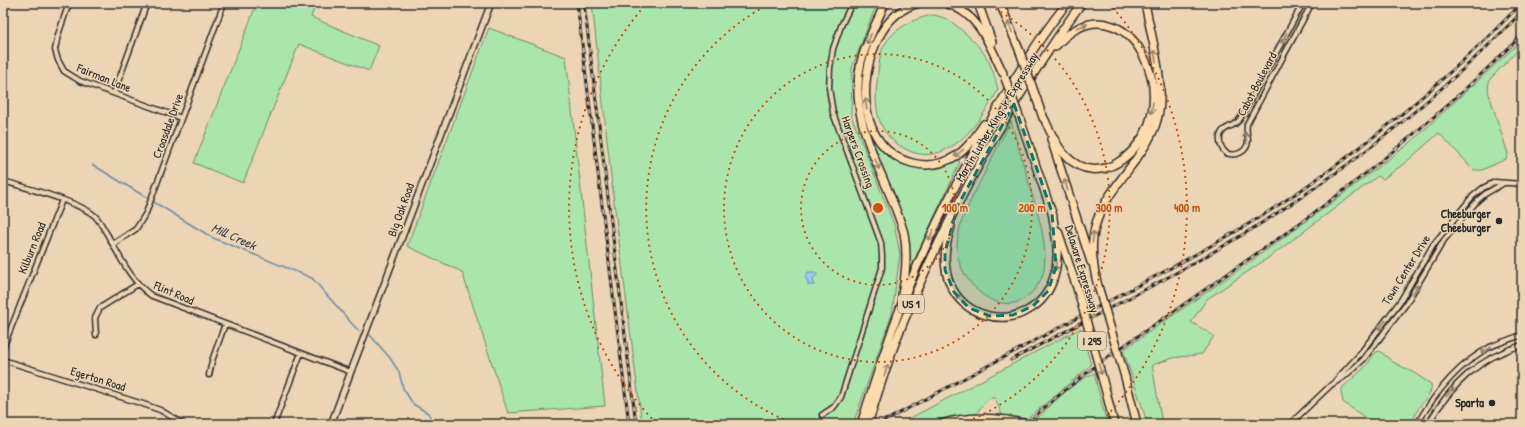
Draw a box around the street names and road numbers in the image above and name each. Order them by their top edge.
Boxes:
street label: Cabot Boulevard [1233,48,1281,119]
street label: Martin Luther King Jr. Expressway [951,49,1042,185]
street label: Fairman Lane [74,59,134,96]
street label: Croasdale Drive [148,91,187,161]
street label: Harpers Crossing [838,113,879,190]
street label: Big Oak Road [383,180,418,239]
street label: Kilburn Road [13,219,50,276]
street label: Delaware Expressway [1061,223,1104,315]
street label: Town Center Drive [1377,231,1434,308]
street label: Flint Road [150,276,197,309]
road number: US 1 [898,295,924,313]
road number: I 295 [1078,332,1106,350]
street label: Egerton Road [68,362,128,395]

